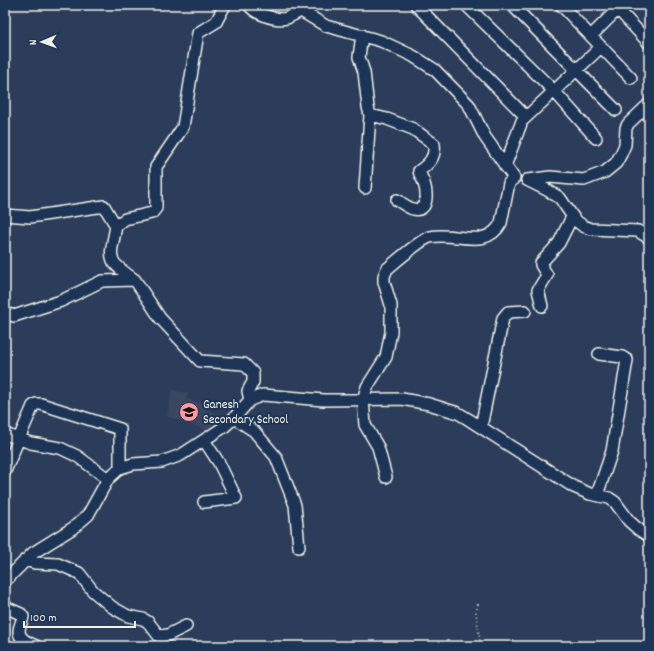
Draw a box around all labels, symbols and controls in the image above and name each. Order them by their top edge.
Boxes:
north arrow [22,22,62,62]
text: N [26,39,42,45]
place label: Ganesh Secondary School [203,396,288,430]
school or university icon: Ganesh Secondary School [178,401,200,423]
scale bar [24,603,135,629]
text: 100 m [30,610,57,627]

